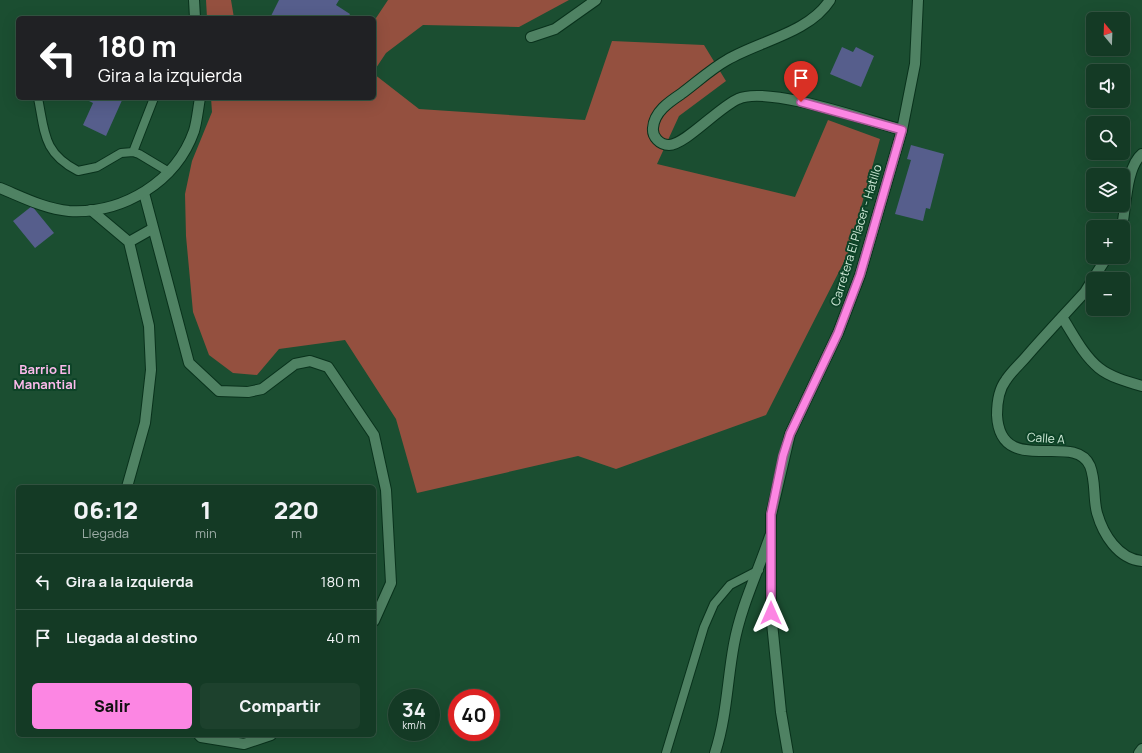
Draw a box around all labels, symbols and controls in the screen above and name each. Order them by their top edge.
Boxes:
north arrow [1086,12,1130,56]
map controls [1086,12,1130,316]
text: 180 m [98,27,177,65]
icon: left [32,32,84,84]
pin [784,61,818,102]
text: Gira a la izquierda [98,63,242,87]
button: sound [1086,64,1130,108]
icon: arrive [790,67,812,89]
button: search [1086,116,1130,160]
street label: Carretera El Placer - Hatillo [826,162,886,308]
button: layers [1086,168,1130,212]
button: + [1086,220,1130,264]
button: − [1086,272,1130,316]
district label: Barrio El Manantial [14,360,76,393]
street label: Calle A [1027,428,1066,448]
text: 06:12 [73,493,138,526]
text: 1 [200,493,211,526]
text: 220 [274,493,319,526]
text: Llegada [82,524,129,542]
text: min [195,524,217,542]
text: m [291,524,302,542]
icon: left [32,571,54,593]
text: Gira a la izquierda [66,571,193,592]
text: 180 m [321,571,360,592]
position arrow [750,592,792,634]
icon: arrive [32,627,54,649]
text: Llegada al destino [66,627,198,648]
text: 40 m [326,627,360,648]
button: Salir [32,683,192,729]
button: Compartir [200,683,360,729]
speed limit sign: 40 [448,689,500,741]
text: 34 [402,696,426,723]
text: km/h [402,718,426,732]

